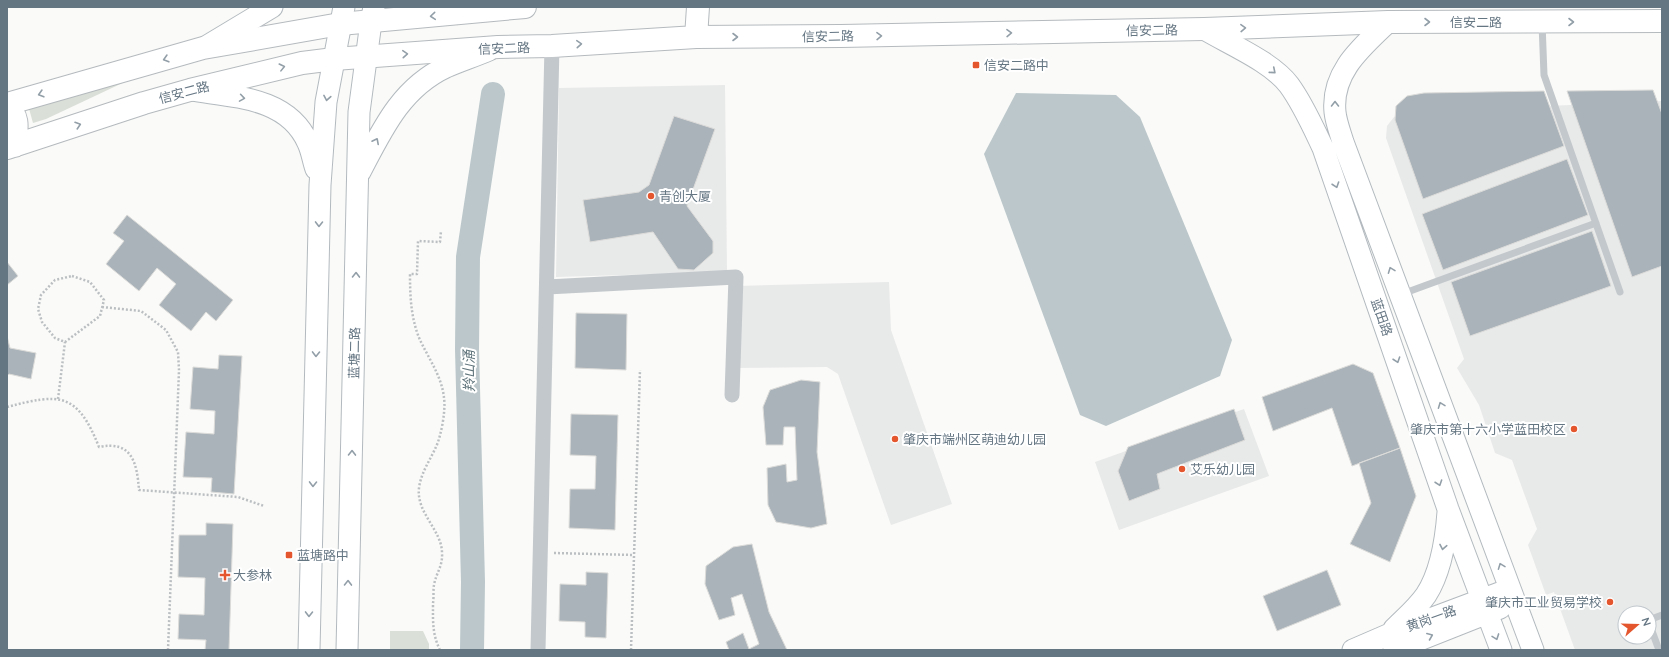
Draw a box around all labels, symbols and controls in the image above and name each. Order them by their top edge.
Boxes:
one-way arrow [430,11,436,20]
street label: 信安二路 [1450,14,1502,30]
one-way arrow [1424,18,1430,26]
one-way arrow [1568,18,1574,26]
street label: 信安二路 [1126,22,1178,38]
one-way arrow [1240,24,1246,32]
street label: 信安二路 [802,28,854,44]
one-way arrow [1006,29,1012,37]
one-way arrow [876,31,882,40]
one-way arrow [732,33,738,41]
street label: 信安二路 [478,39,530,57]
one-way arrow [576,40,582,49]
one-way arrow [402,49,408,58]
one-way arrow [163,54,170,63]
place label: 信安二路中 [984,57,1049,73]
marker: 信安二路中 [971,60,981,70]
one-way arrow [278,63,285,72]
one-way arrow [1269,66,1276,73]
street label: 信安二路 [157,78,211,106]
one-way arrow [37,90,44,98]
one-way arrow [239,93,245,102]
one-way arrow [323,94,332,101]
one-way arrow [1331,101,1339,107]
one-way arrow [75,121,82,130]
one-way arrow [371,138,379,146]
one-way arrow [1331,181,1339,188]
place label: 青创大厦 [659,188,711,204]
marker: 青创大厦 [646,191,656,201]
one-way arrow [315,221,323,227]
one-way arrow [1387,266,1395,273]
one-way arrow [352,272,360,278]
street label: 蓝田路 [1368,296,1396,338]
street label: 蓝塘二路 [346,327,362,379]
water label: 羚山涌 [460,348,478,392]
one-way arrow [312,351,320,357]
one-way arrow [1392,357,1400,364]
one-way arrow [1438,401,1446,408]
place label: 肇庆市第十六小学蓝田校区 [1410,421,1566,437]
marker: 肇庆市第十六小学蓝田校区 [1569,424,1579,434]
place label: 肇庆市端州区萌迪幼儿园 [903,431,1046,447]
marker: 肇庆市端州区萌迪幼儿园 [890,434,900,444]
one-way arrow [347,450,356,456]
place label: 艾乐幼儿园 [1190,461,1255,477]
marker: 艾乐幼儿园 [1177,464,1187,474]
one-way arrow [1435,480,1443,487]
one-way arrow [309,481,317,487]
one-way arrow [1440,544,1448,550]
place label: 蓝塘路中 [297,547,349,563]
marker: 蓝塘路中 [284,550,294,560]
one-way arrow [1498,562,1506,569]
place label: 大参林 [233,567,272,583]
marker: 大参林 [220,570,230,580]
one-way arrow [344,580,353,586]
place label: 肇庆市工业贸易学校 [1485,594,1602,610]
marker: 肇庆市工业贸易学校 [1605,597,1615,607]
street label: 黄岗一路 [1404,602,1458,634]
north arrow [1617,605,1657,645]
one-way arrow [305,611,314,617]
text: N [1638,615,1654,628]
one-way arrow [1427,632,1434,640]
one-way arrow [1491,634,1499,641]

